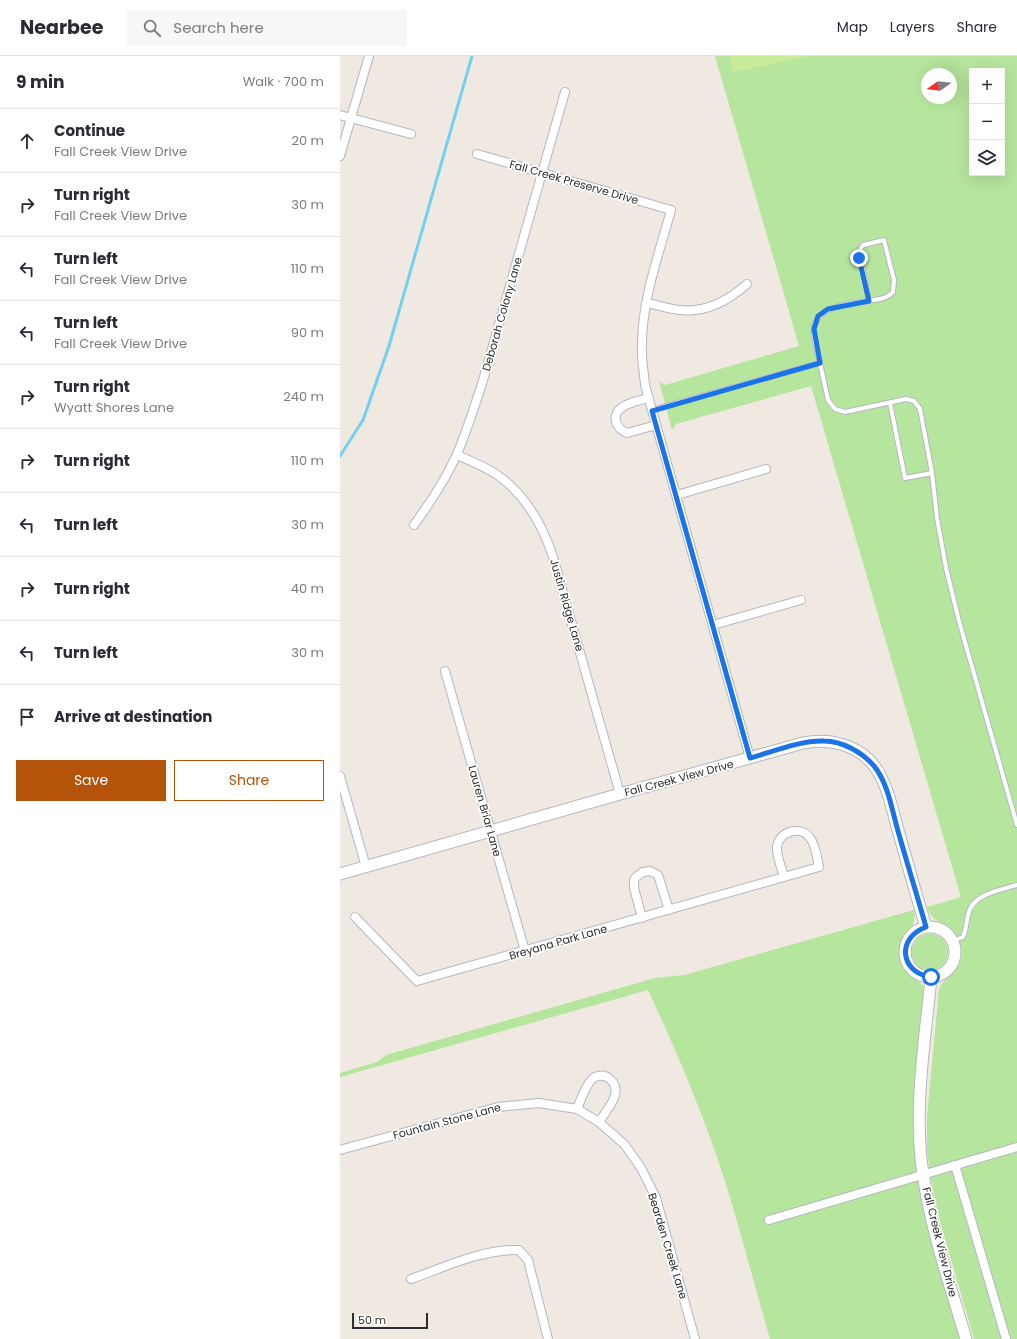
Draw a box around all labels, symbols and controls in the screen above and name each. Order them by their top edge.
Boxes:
search box [127,10,407,46]
text: Nearbee [20,14,103,41]
icon: search [141,17,163,39]
text: Search here [173,17,264,38]
text: Map [837,17,868,37]
text: Layers [890,17,934,37]
text: Share [956,17,997,37]
north arrow [921,68,957,104]
map controls [969,68,1005,176]
button: + [969,68,1005,104]
text: 9 min [16,70,65,94]
text: Walk · 700 m [243,72,324,91]
button: − [969,104,1005,140]
text: Continue [54,120,125,141]
icon: ahead [16,130,38,152]
text: 20 m [291,131,324,150]
button: layers [969,140,1005,176]
text: Fall Creek View Drive [54,142,187,161]
street label: Fall Creek Preserve Drive [508,156,641,208]
text: Turn right [54,184,130,205]
icon: right [16,194,38,216]
text: 30 m [291,195,324,214]
text: Fall Creek View Drive [54,206,187,225]
text: Turn left [54,248,118,269]
route end [850,249,868,267]
street label: Deborah Colony Lane [478,255,526,373]
icon: left [16,258,38,280]
text: 110 m [291,259,324,278]
text: Fall Creek View Drive [54,270,187,289]
text: Turn left [54,312,118,333]
icon: left [16,322,38,344]
text: 90 m [291,323,324,342]
text: Fall Creek View Drive [54,334,187,353]
text: Turn right [54,376,130,397]
icon: right [16,386,38,408]
text: 240 m [283,387,324,406]
text: Wyatt Shores Lane [54,398,174,417]
icon: right [16,450,38,472]
text: Turn right [54,450,130,471]
text: 110 m [291,451,324,470]
icon: left [16,514,38,536]
text: Turn left [54,514,118,535]
text: 30 m [291,515,324,534]
street label: Justin Ridge Lane [546,557,588,653]
icon: right [16,578,38,600]
text: Turn right [54,578,130,599]
text: 40 m [291,579,324,598]
icon: left [16,642,38,664]
text: Turn left [54,642,118,663]
text: 30 m [291,643,324,662]
icon: arrive [16,706,38,728]
text: Arrive at destination [54,706,212,727]
street label: Fall Creek View Drive [623,756,736,800]
button: Save [16,760,166,801]
button: Share [174,760,324,801]
street label: Lauren Briar Lane [464,764,506,859]
street label: Breyana Park Lane [507,920,609,964]
route start [922,968,940,986]
street label: Fountain Stone Lane [391,1099,503,1143]
street label: Fall Creek View Drive [919,1185,961,1299]
street label: Bearden Creek Lane [644,1191,692,1301]
scale bar [352,1311,428,1330]
text: 50 m [358,1312,386,1328]

